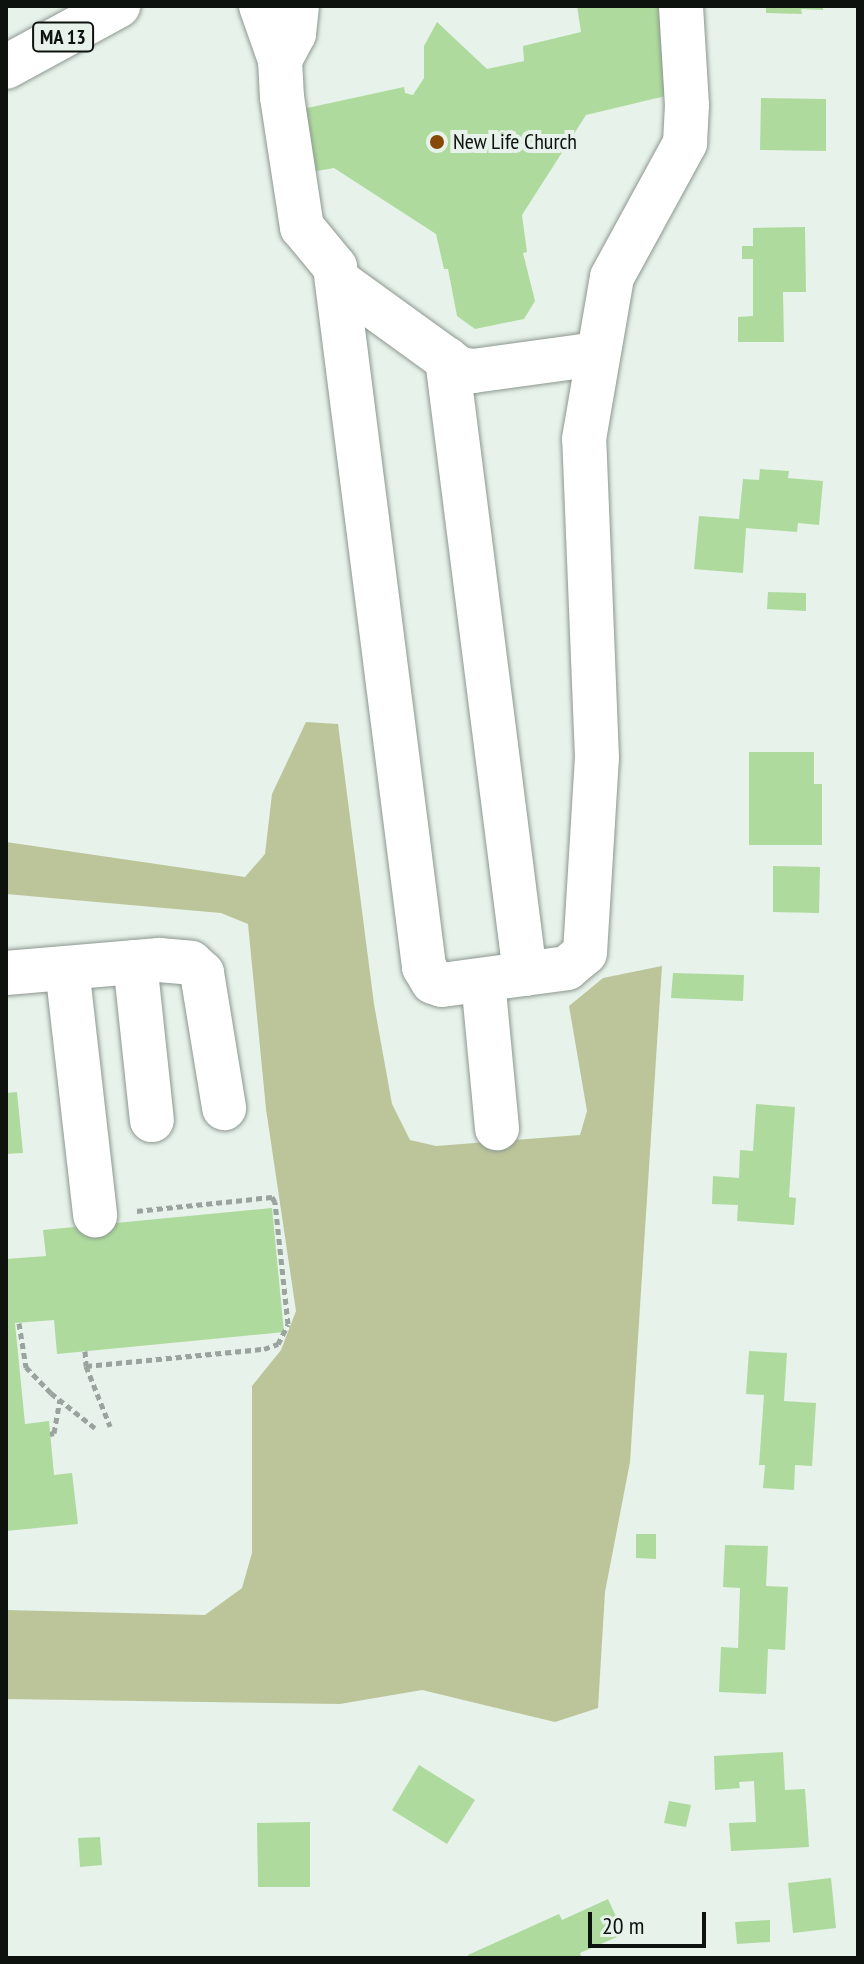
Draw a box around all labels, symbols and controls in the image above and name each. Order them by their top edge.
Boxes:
road number: MA 13 [31,21,95,53]
place label: New Life Church [453,129,577,155]
marker: New Life Church [428,133,446,151]
scale bar [592,1896,710,1946]
text: 20 m [602,1910,644,1941]

